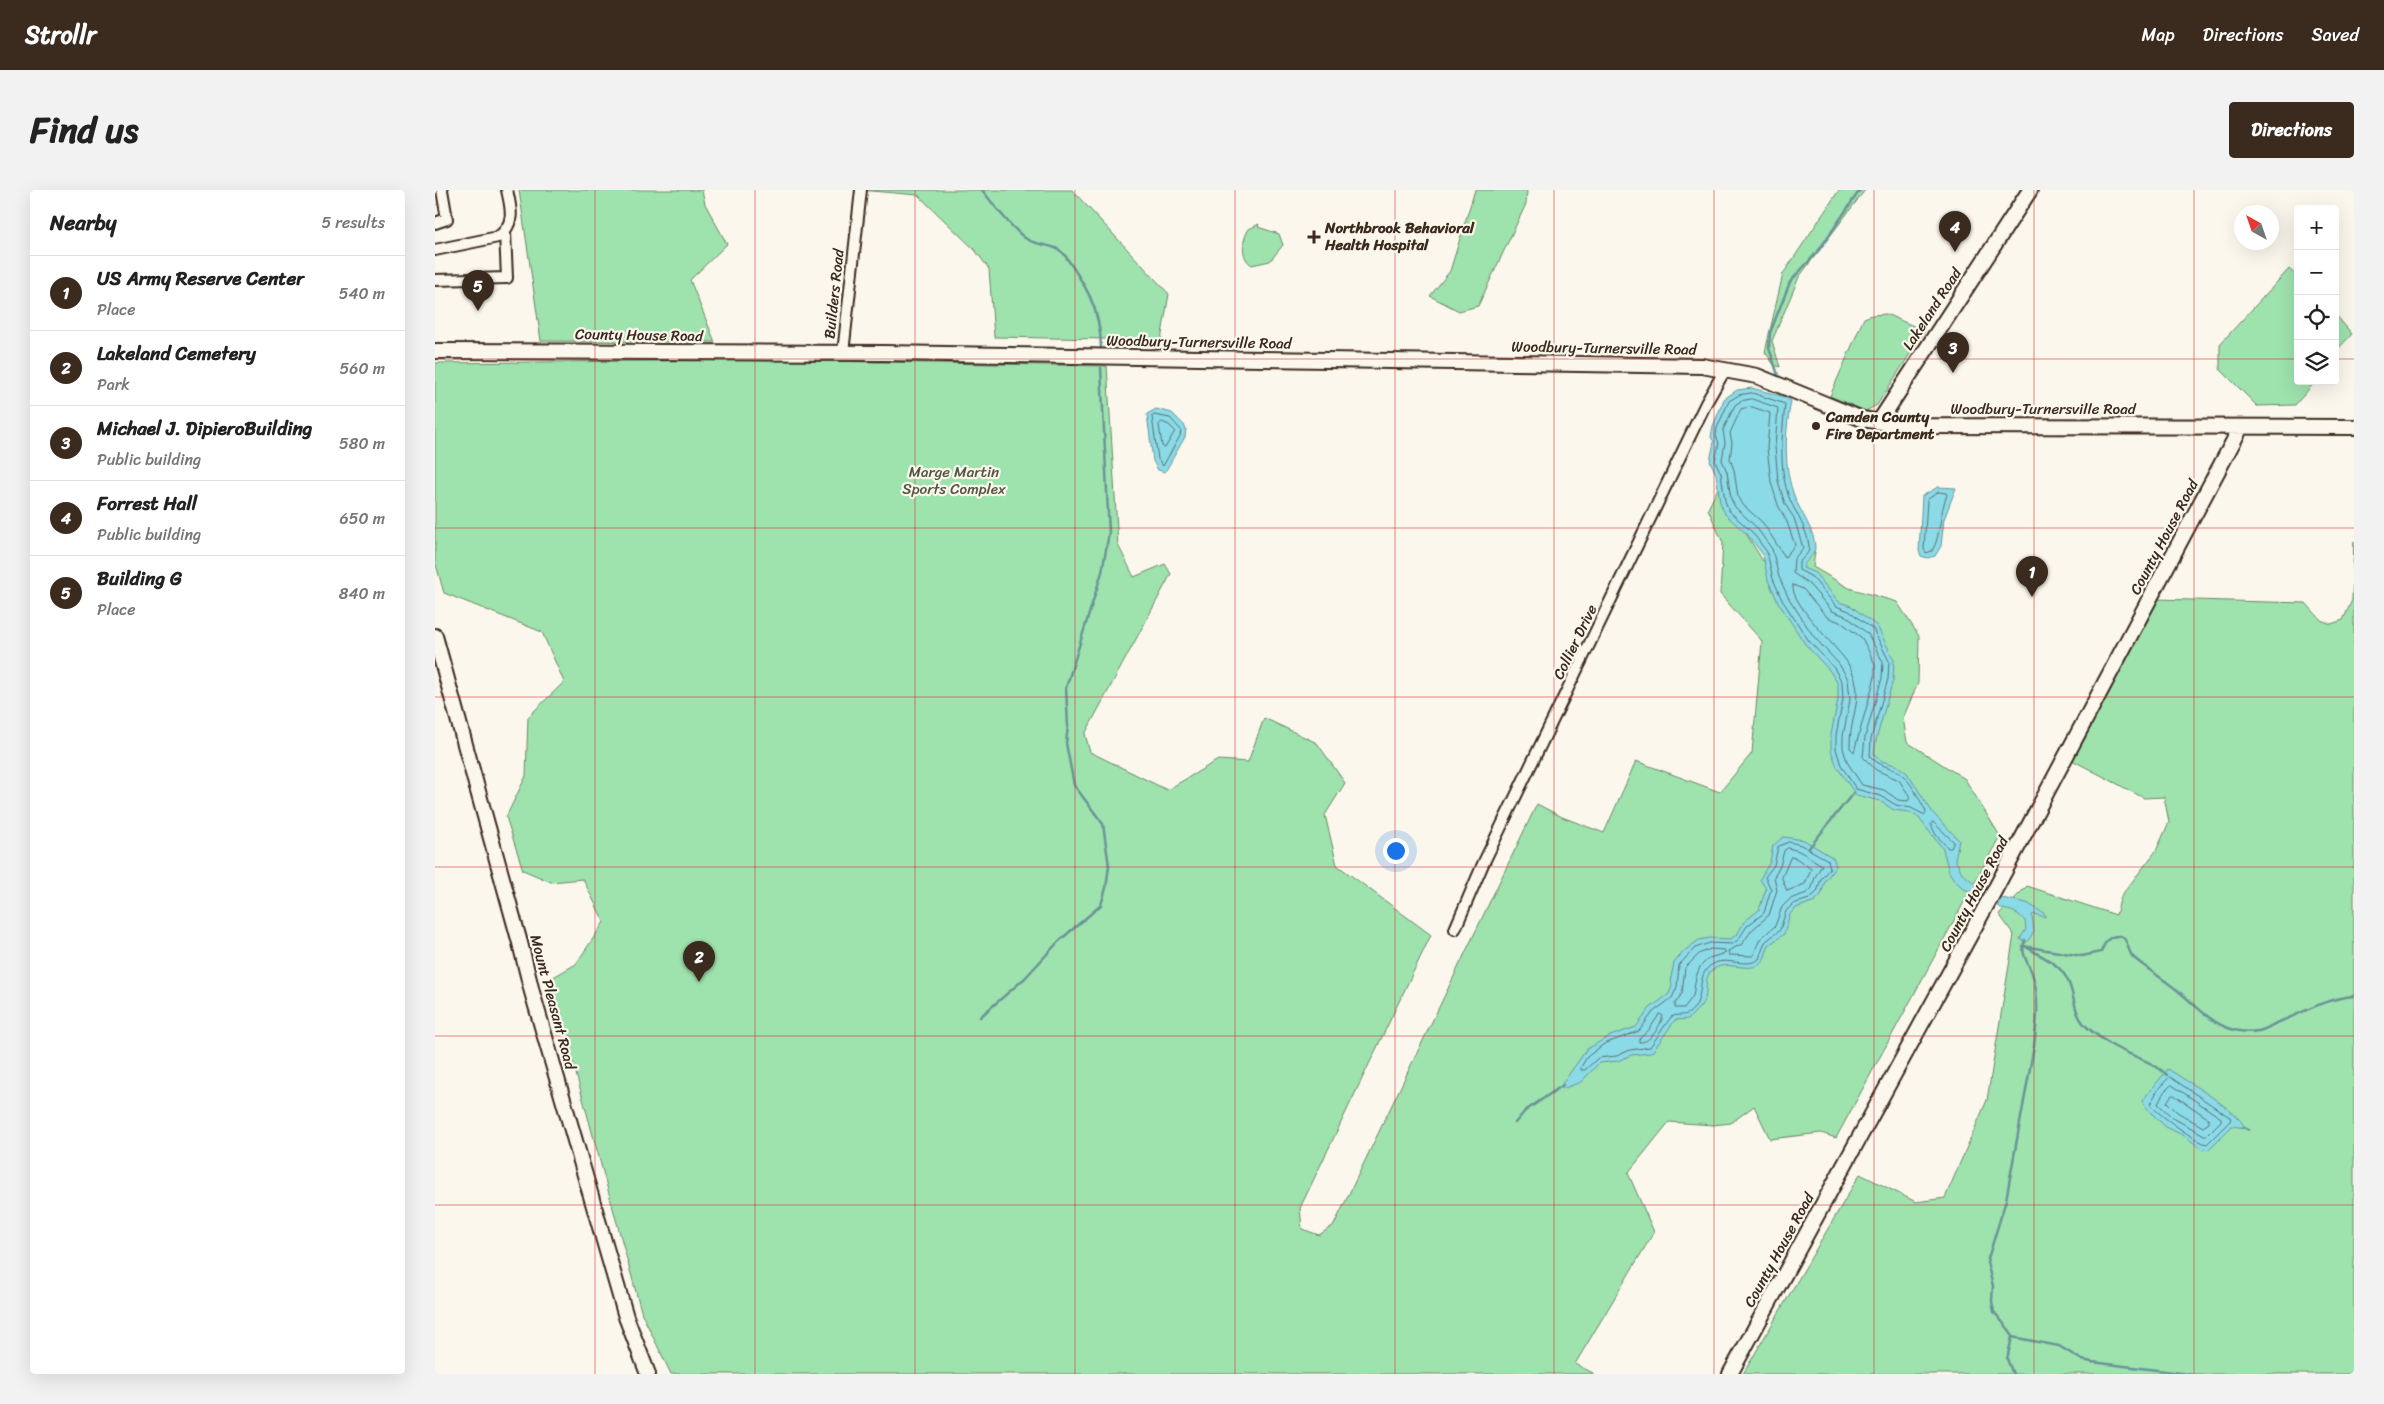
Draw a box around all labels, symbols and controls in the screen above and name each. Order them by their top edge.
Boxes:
text: Strollr [25,14,96,56]
text: Map [2142,19,2175,51]
text: Directions [2203,19,2284,51]
text: Saved [2312,19,2359,51]
text: Find us [30,99,138,161]
button: Directions [2229,102,2354,158]
text: Nearby [50,204,116,242]
north arrow [2234,205,2279,250]
map controls [2294,205,2339,385]
button: + [2294,205,2339,250]
text: 5 results [321,208,385,237]
pin: 4 [1939,211,1971,252]
place label: Northbrook Behavioral Health Hospital [1324,215,1475,258]
marker: Northbrook Behavioral Health Hospital [1307,230,1321,244]
street label: Builders Road [816,247,852,340]
button: − [2294,250,2339,295]
text: US Army Reserve Center [97,262,304,295]
street label: Lakeland Road [1895,262,1969,356]
pin: 5 [462,270,494,311]
text: 1 [63,279,69,308]
text: 540 m [339,279,385,308]
text: Place [97,295,136,324]
button: locate [2294,295,2339,340]
street label: County House Road [575,321,704,349]
street label: Woodbury-Turnersville Road [1106,327,1293,357]
pin: 3 [1937,332,1969,373]
street label: Woodbury-Turnersville Road [1511,333,1698,363]
text: Lakeland Cemetery [97,337,256,370]
button: layers [2294,340,2339,385]
text: 2 [61,354,71,383]
text: 560 m [340,354,385,383]
text: Park [97,370,130,399]
street label: Woodbury-Turnersville Road [1950,396,2137,422]
place label: Camden County Fire Department [1825,404,1935,447]
text: Michael J. DipieroBuilding [97,412,312,445]
marker: Camden County Fire Department [1810,420,1822,432]
text: 3 [62,429,70,458]
text: 580 m [339,429,385,458]
text: Public building [97,445,201,474]
park label: Marge Martin Sports Complex [902,459,1006,502]
street label: County House Road [2123,474,2206,600]
text: Forrest Hall [97,487,197,520]
text: 4 [61,504,71,533]
text: 650 m [340,504,385,533]
text: Public building [97,520,201,549]
pin: 1 [2016,556,2048,597]
text: Building G [97,562,182,595]
text: 5 [61,579,71,608]
text: 840 m [339,579,385,608]
text: Place [97,595,136,624]
street label: Collier Drive [1546,600,1605,684]
street label: County House Road [1933,831,2016,957]
your location [1383,838,1409,864]
street label: Mount Pleasant Road [522,932,584,1073]
pin: 2 [683,941,715,982]
street label: County House Road [1737,1187,1822,1312]

